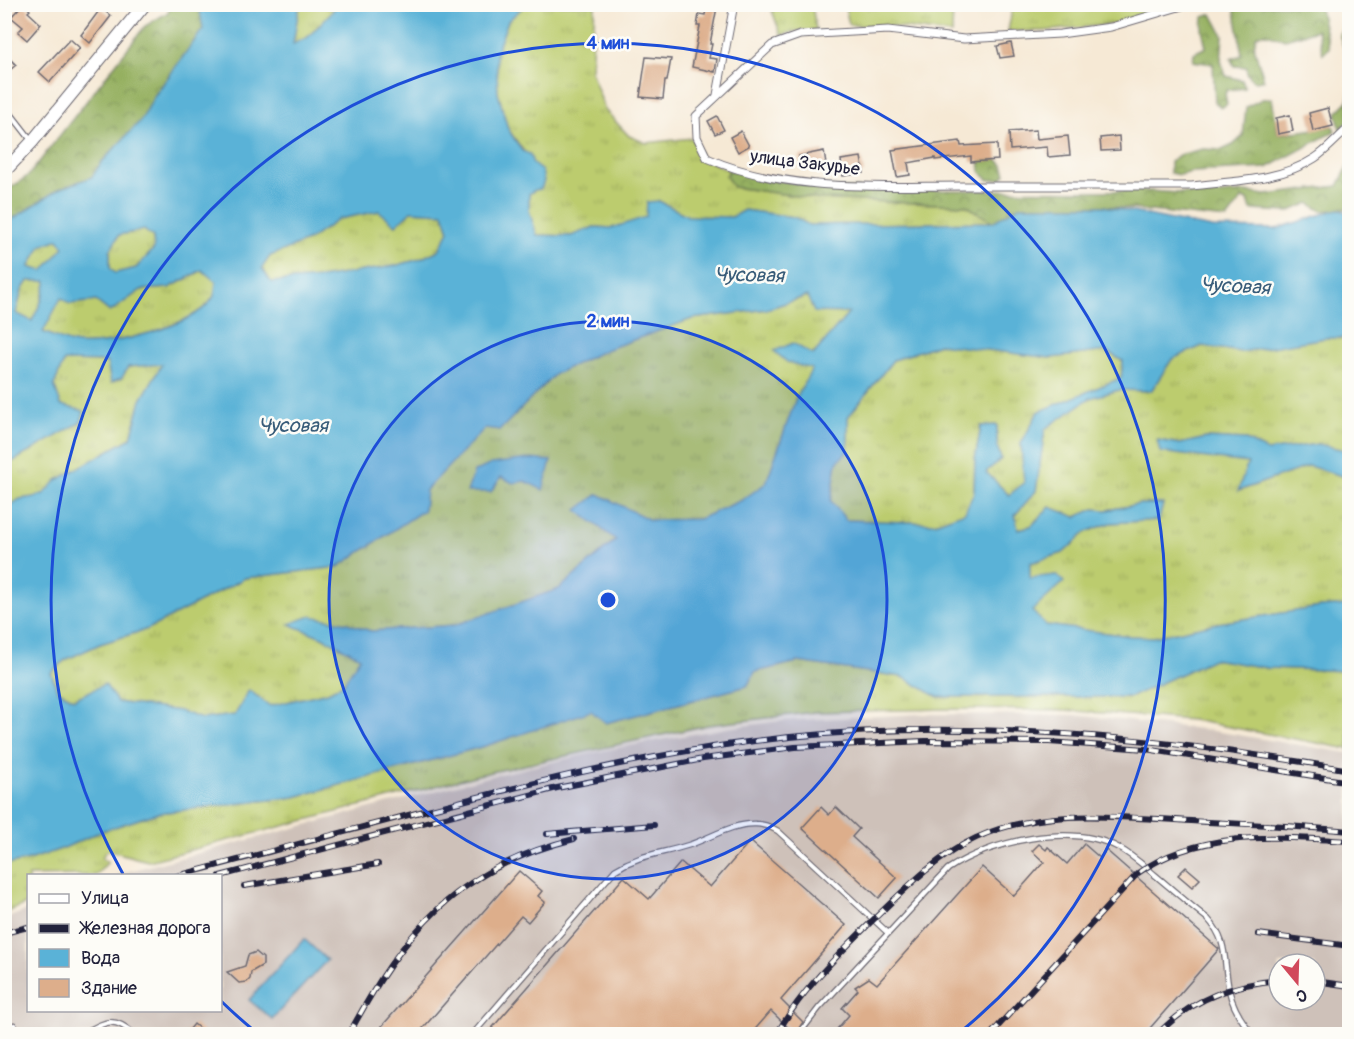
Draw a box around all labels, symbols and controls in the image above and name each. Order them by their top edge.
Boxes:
text: 4 мин [586,32,630,55]
street label: улица Закурье [748,145,861,181]
water label: Чусовая [714,262,787,288]
water label: Чусовая [1199,272,1273,300]
text: 2 мин [587,310,629,333]
water label: Чусовая [258,413,331,438]
centre of rings [598,590,618,610]
legend [27,874,222,1012]
text: Улица [81,887,129,910]
text: Железная дорога [78,917,211,940]
text: Вода [81,947,120,970]
north arrow [1267,952,1327,1012]
text: Здание [81,977,137,1000]
text: С [1294,984,1309,1006]

